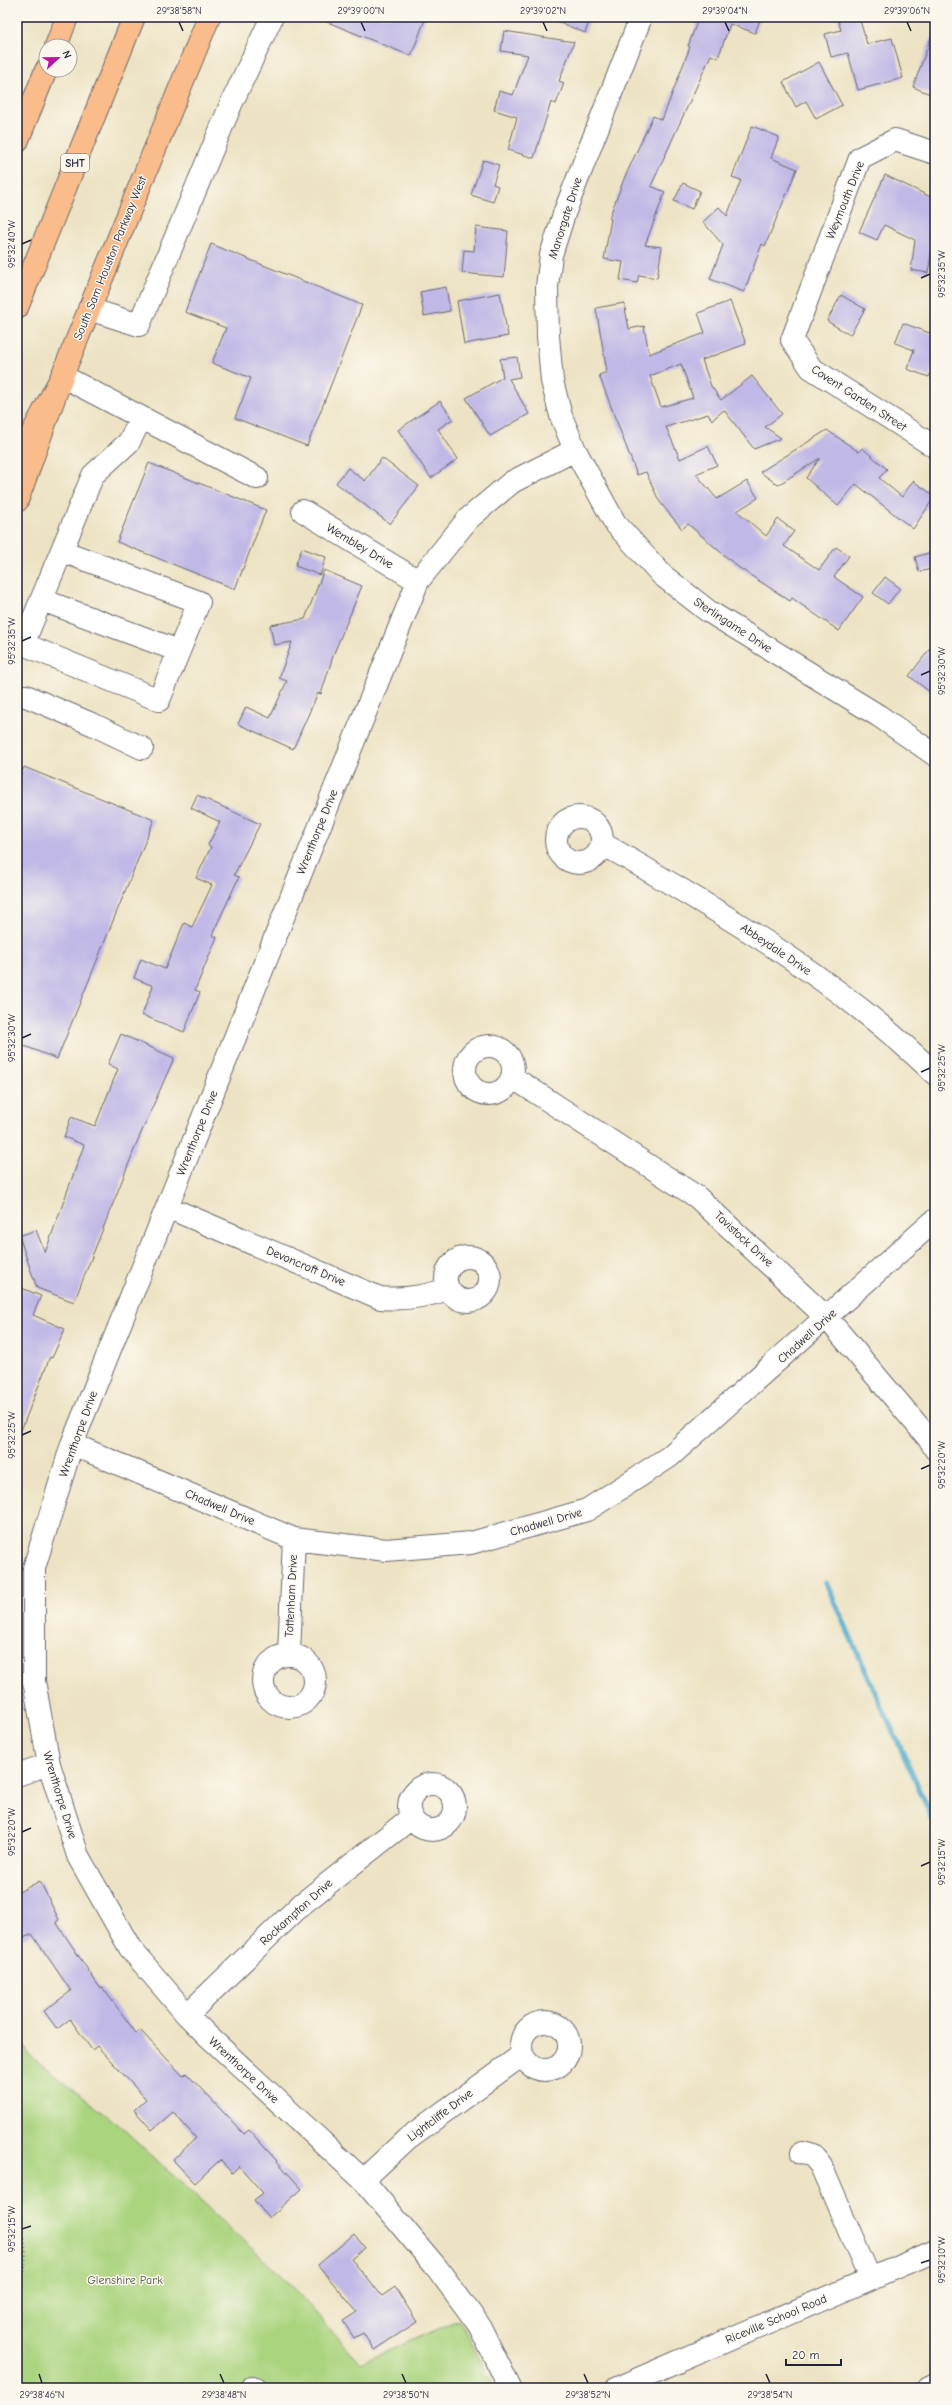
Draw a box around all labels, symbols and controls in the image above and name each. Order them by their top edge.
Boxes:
text: 29°38'58"N [156,5,202,17]
text: 29°39'00"N [338,5,384,17]
text: 29°39'02"N [520,5,566,17]
text: 29°39'04"N [702,5,748,17]
text: 29°39'06"N [884,5,930,17]
north arrow [38,38,78,78]
text: N [59,49,74,60]
road number: SHT [61,154,89,172]
street label: Weymouth Drive [823,159,867,241]
street label: South Sam Houston Parkway West [71,174,150,342]
street label: Manorgate Drive [545,175,585,261]
text: 95°32'40"W [6,220,18,268]
text: 95°32'35"W [936,250,948,298]
street label: Covent Garden Street [809,362,910,434]
street label: Wembley Drive [324,520,396,572]
street label: Sterlingame Drive [691,594,775,656]
text: 95°32'35"W [6,617,18,665]
text: 95°32'30"W [936,647,948,695]
street label: Wrenthorpe Drive [294,787,340,877]
street label: Abbeydale Drive [738,920,814,978]
text: 95°32'30"W [6,1014,18,1062]
text: 95°32'25"W [936,1044,948,1092]
street label: Wrenthorpe Drive [174,1088,220,1178]
street label: Tavistock Drive [712,1208,776,1270]
street label: Devoncroft Drive [264,1243,348,1289]
street label: Chadwell Drive [775,1306,839,1366]
street label: Wrenthorpe Drive [56,1389,100,1479]
text: 95°32'25"W [6,1411,18,1459]
text: 95°32'20"W [936,1441,948,1489]
street label: Chadwell Drive [183,1486,257,1528]
street label: Chadwell Drive [508,1505,584,1539]
street label: Tottenham Drive [282,1554,300,1638]
street label: Wrenthorpe Drive [40,1750,80,1840]
text: 95°32'20"W [6,1808,18,1856]
text: 95°32'15"W [936,1839,948,1885]
street label: Rockampton Drive [257,1876,335,1948]
street label: Wrenthorpe Drive [206,2034,282,2106]
street label: Lightcliffe Drive [405,2086,475,2144]
text: 95°32'15"W [6,2206,18,2252]
text: 95°32'10"W [936,2236,948,2283]
park label: Glenshire Park [87,2273,163,2287]
street label: Riceville School Road [723,2291,829,2347]
scale bar [786,2341,841,2367]
text: 20 m [792,2348,820,2362]
text: 29°38'46"N [20,2389,64,2401]
text: 29°38'48"N [202,2389,246,2401]
text: 29°38'50"N [383,2389,429,2401]
text: 29°38'52"N [565,2389,611,2401]
text: 29°38'54"N [748,2389,792,2401]

